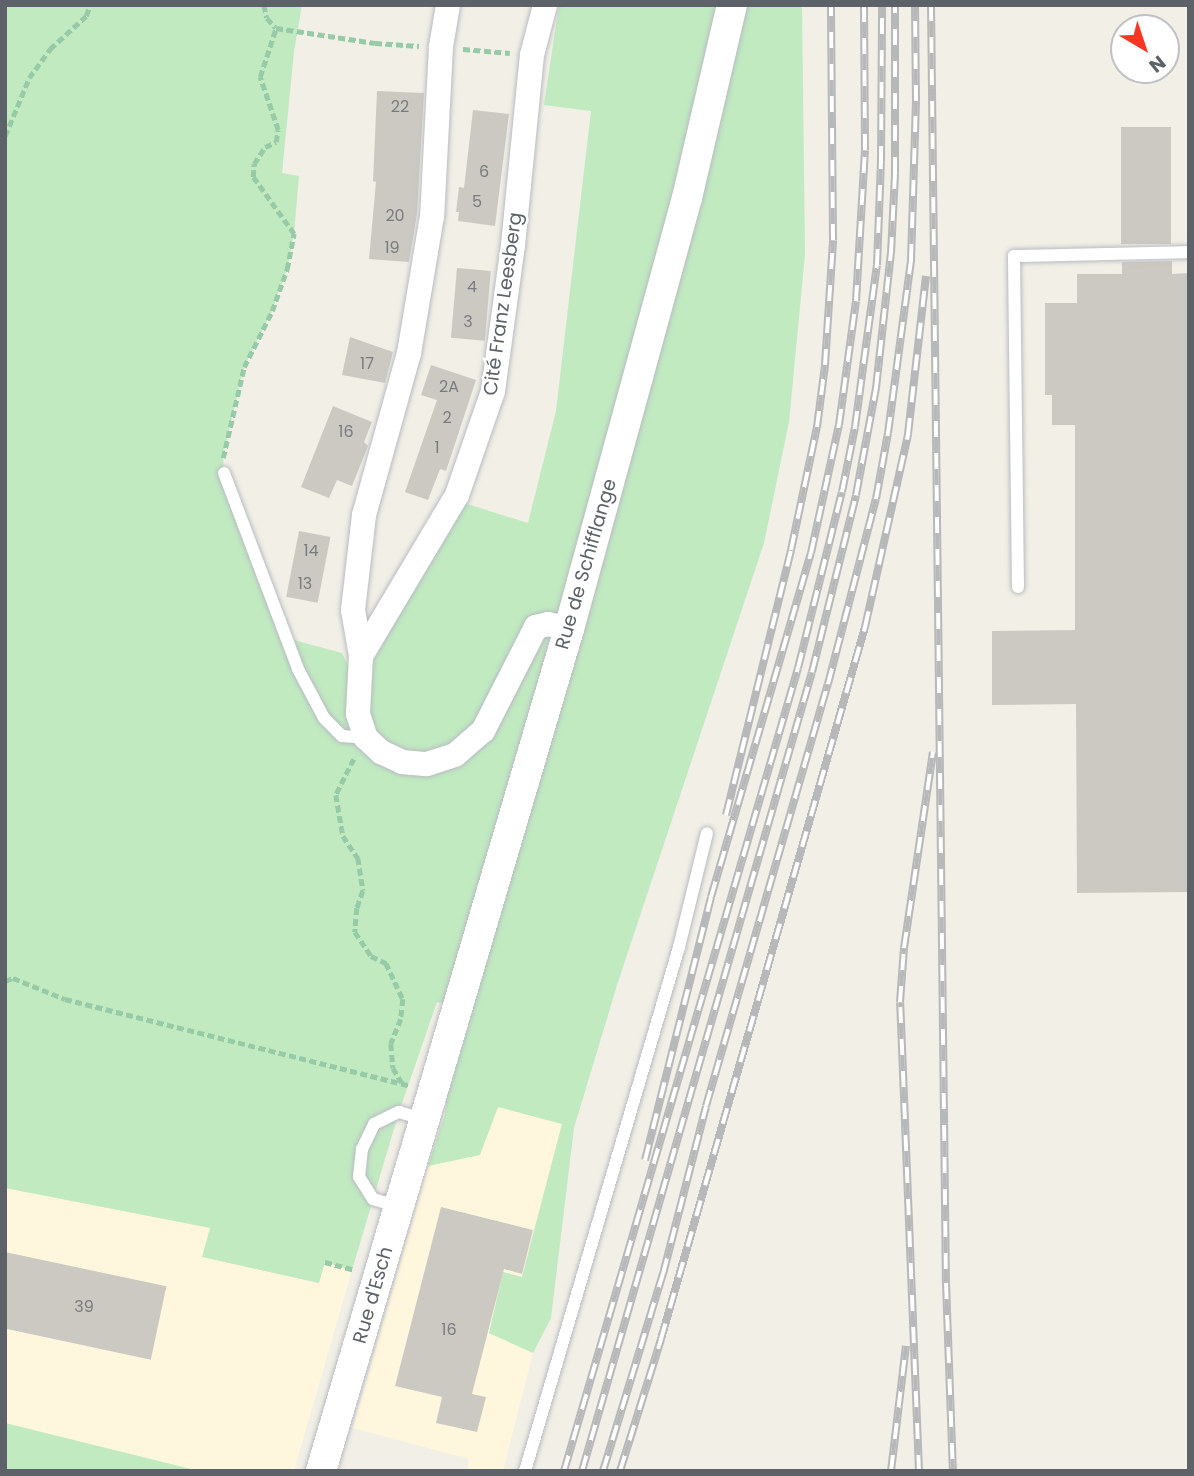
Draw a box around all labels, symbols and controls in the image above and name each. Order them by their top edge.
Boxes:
north arrow [1110,14,1180,84]
text: N [1143,49,1171,79]
house number: 22 [391,97,409,117]
house number: 6 [479,162,489,182]
house number: 5 [472,192,482,212]
house number: 20 [385,206,405,226]
street label: Cité Franz Leesberg [479,211,527,397]
house number: 19 [384,238,400,258]
house number: 4 [467,277,477,297]
house number: 3 [463,312,473,332]
house number: 17 [360,354,374,374]
house number: 2A [439,377,459,397]
house number: 2 [442,408,452,428]
house number: 16 [338,422,354,442]
house number: 1 [434,438,440,458]
street label: Rue de Schifflange [551,476,621,652]
house number: 14 [303,541,319,561]
house number: 13 [298,574,312,594]
street label: Rue d'Esch [348,1244,398,1346]
house number: 39 [74,1297,94,1317]
house number: 16 [441,1320,457,1340]

